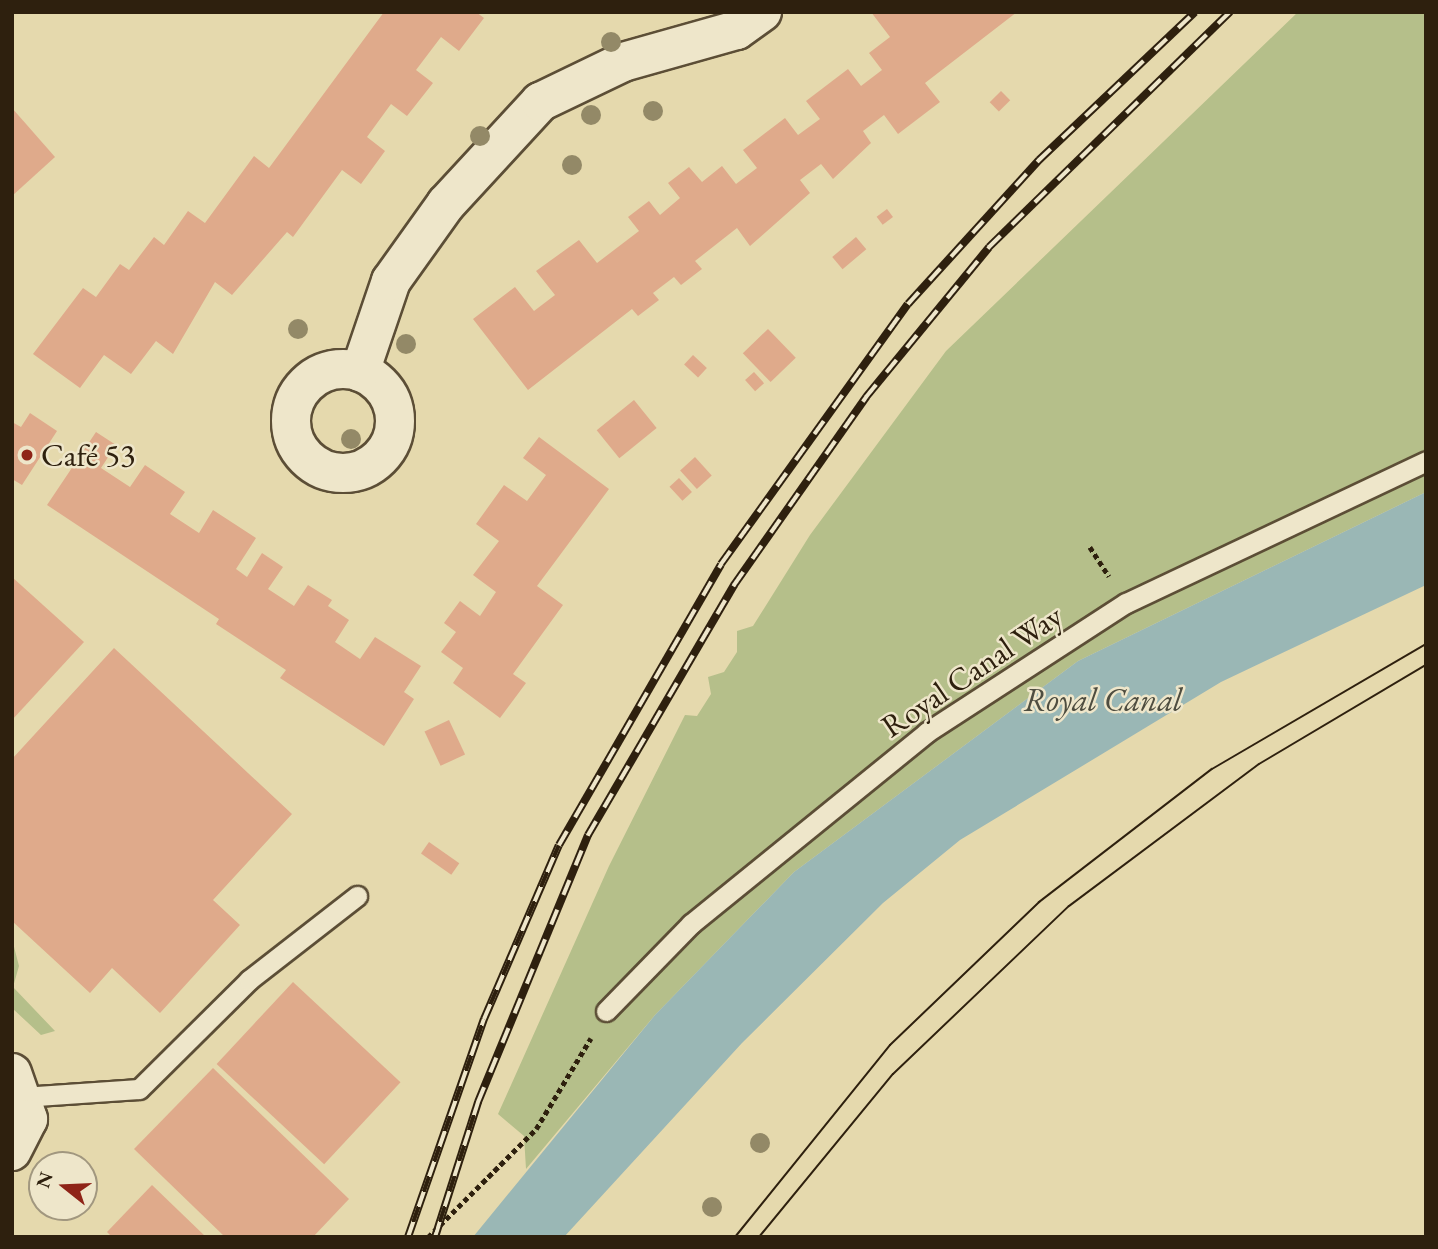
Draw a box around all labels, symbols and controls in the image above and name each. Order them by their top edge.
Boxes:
place label: Café 53 [41,436,135,474]
marker: Café 53 [19,447,35,463]
street label: Royal Canal Way [874,596,1070,746]
water label: Royal Canal [1024,680,1182,720]
north arrow [28,1151,98,1221]
text: N [30,1169,59,1191]

